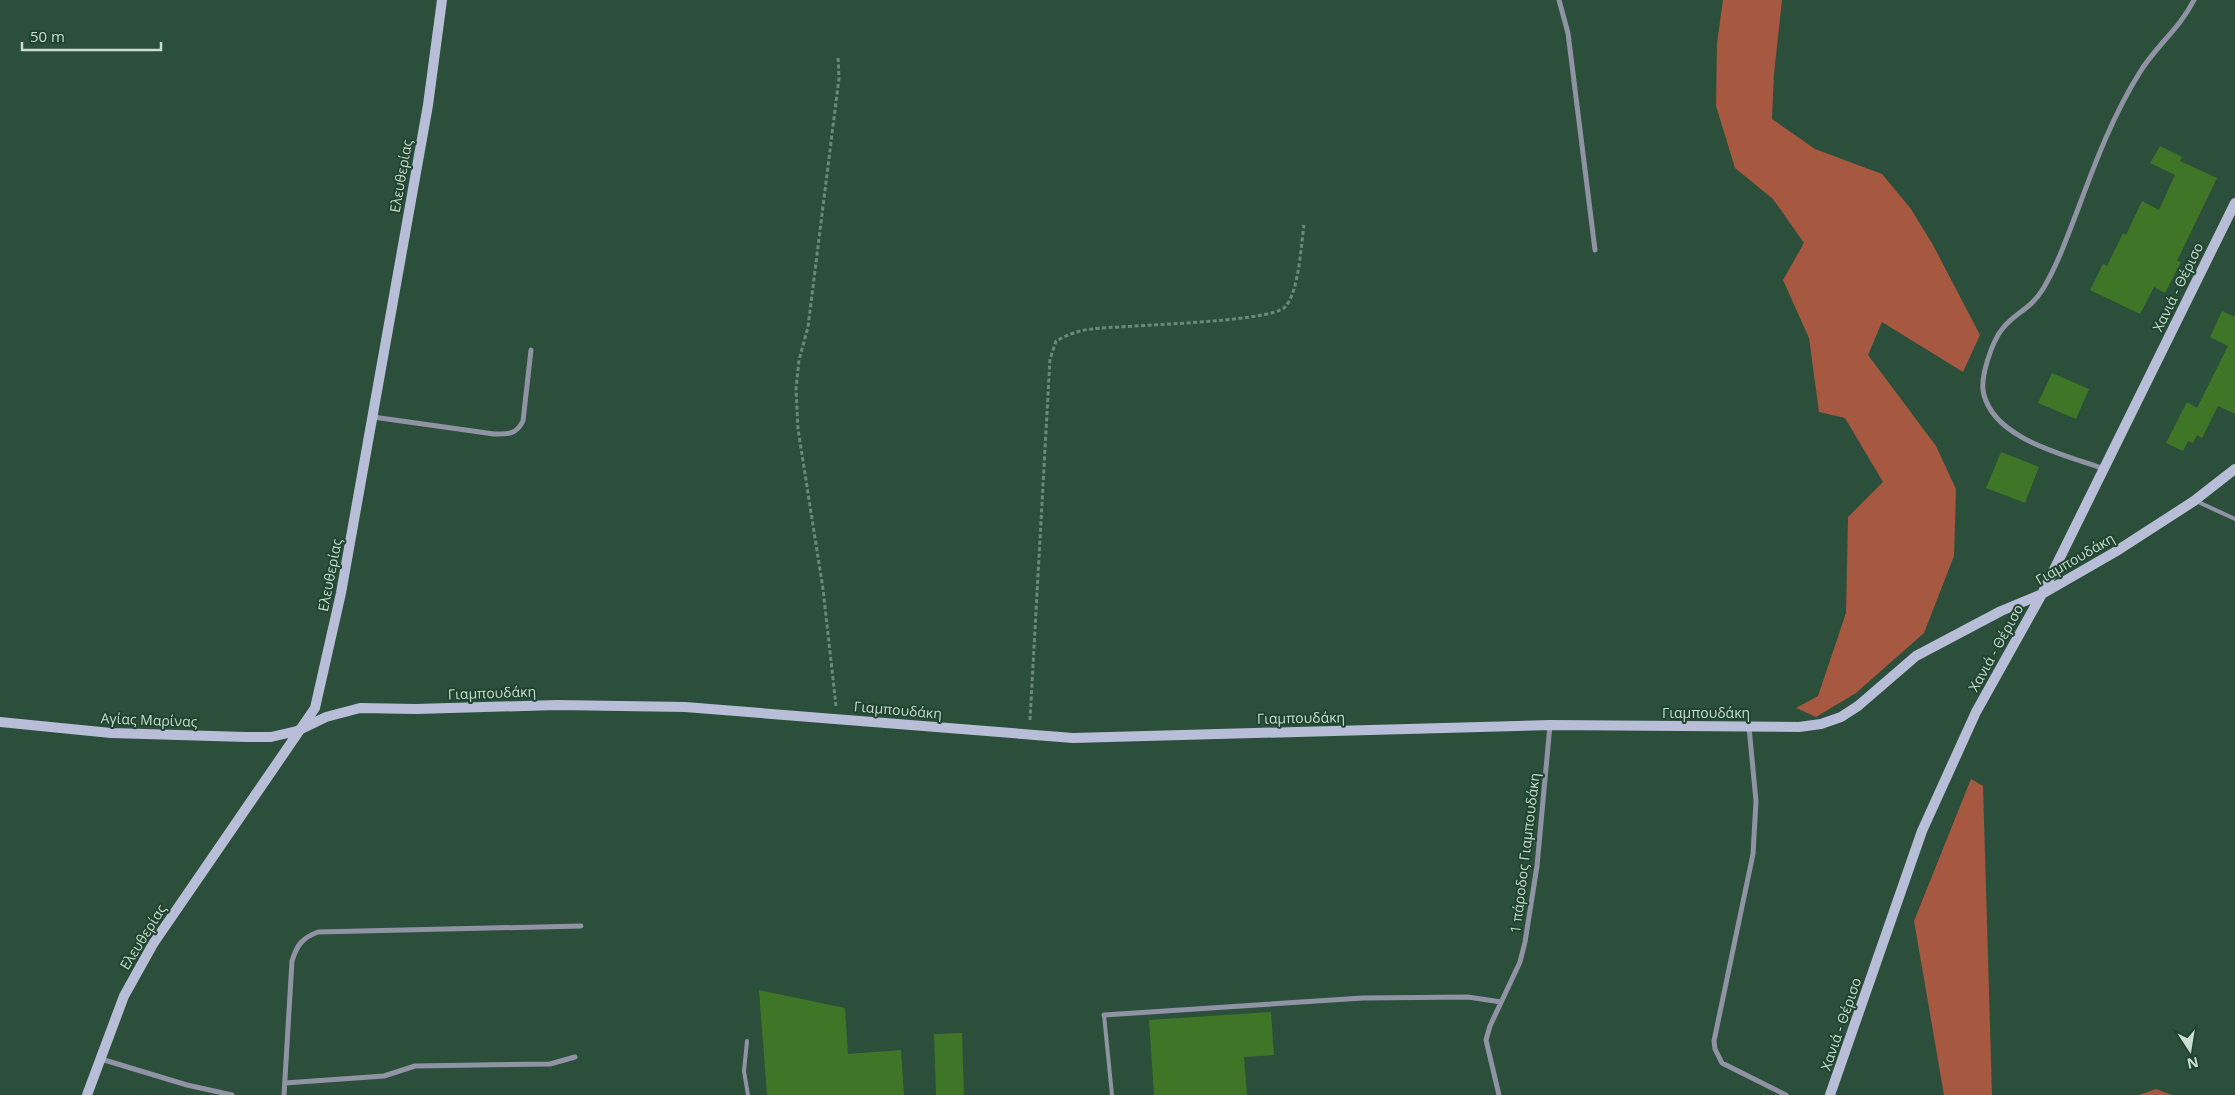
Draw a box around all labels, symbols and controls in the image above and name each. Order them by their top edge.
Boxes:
scale bar [22,20,161,52]
text: 50 m [30,26,65,46]
street label: Ελευθερίας [385,138,416,214]
street label: Χανιά - Θέρισο [2148,239,2207,335]
street label: Γιαμπουδάκη [2032,528,2118,589]
street label: Ελευθερίας [313,537,346,613]
street label: Χανιά - Θέρισο [1964,601,2027,695]
street label: Γιαμπουδάκη [448,681,536,704]
street label: Γιαμπουδάκη [853,696,943,723]
street label: Γιαμπουδάκη [1662,703,1750,722]
street label: Γιαμπουδάκη [1257,707,1345,728]
street label: Αγίας Μαρίνας [100,708,198,731]
street label: 1 πάροδος Γιαμπουδάκη [1505,772,1544,934]
street label: Ελευθερίας [115,900,170,973]
street label: Χανιά - Θέρισο [1816,975,1865,1073]
north arrow [2165,1025,2215,1075]
text: N [2185,1053,2200,1074]

